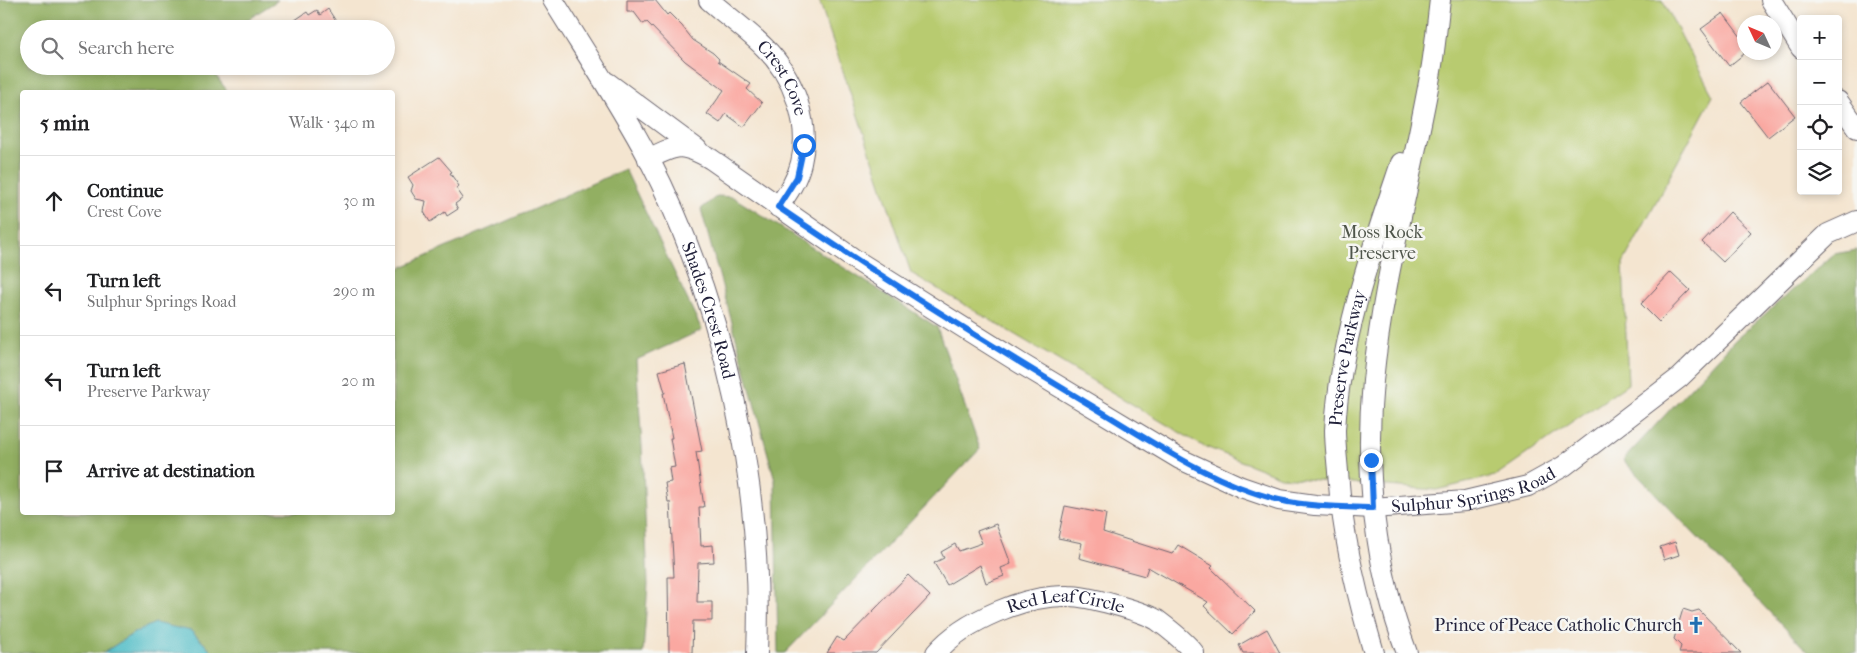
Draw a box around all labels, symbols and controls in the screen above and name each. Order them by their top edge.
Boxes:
north arrow [1737,15,1782,60]
map controls [1797,15,1842,195]
button: + [1797,15,1842,60]
search box [20,20,395,75]
icon: search [38,34,66,62]
street label: Crest Cove [752,36,811,118]
text: Search here [78,37,174,59]
button: − [1797,60,1842,105]
button: locate [1797,105,1842,150]
text: 5 min [40,111,89,135]
text: Walk · 340 m [289,113,375,132]
route start [793,134,816,157]
button: layers [1797,150,1842,195]
text: Continue [87,180,163,202]
icon: ahead [40,187,68,215]
text: 30 m [343,191,375,210]
text: Crest Cove [87,202,162,221]
park label: Moss Rock Preserve [1341,222,1424,264]
street label: Shades Crest Road [677,239,739,381]
text: Turn left [87,270,161,292]
icon: left [40,277,68,305]
text: 290 m [333,281,375,300]
street label: Preserve Parkway [1325,286,1371,427]
text: Sulphur Springs Road [87,292,236,311]
text: Turn left [87,360,161,382]
icon: left [40,367,68,395]
text: 20 m [341,371,375,390]
text: Preserve Parkway [87,382,210,401]
route end [1360,449,1383,472]
icon: arrive [40,457,68,485]
text: Arrive at destination [87,460,255,482]
street label: Sulphur Springs Road [1391,463,1559,518]
street label: Red Leaf Circle [1004,586,1127,618]
place label: Prince of Peace Catholic Church [1434,615,1682,636]
church icon: Prince of Peace Catholic Church [1686,615,1706,635]

